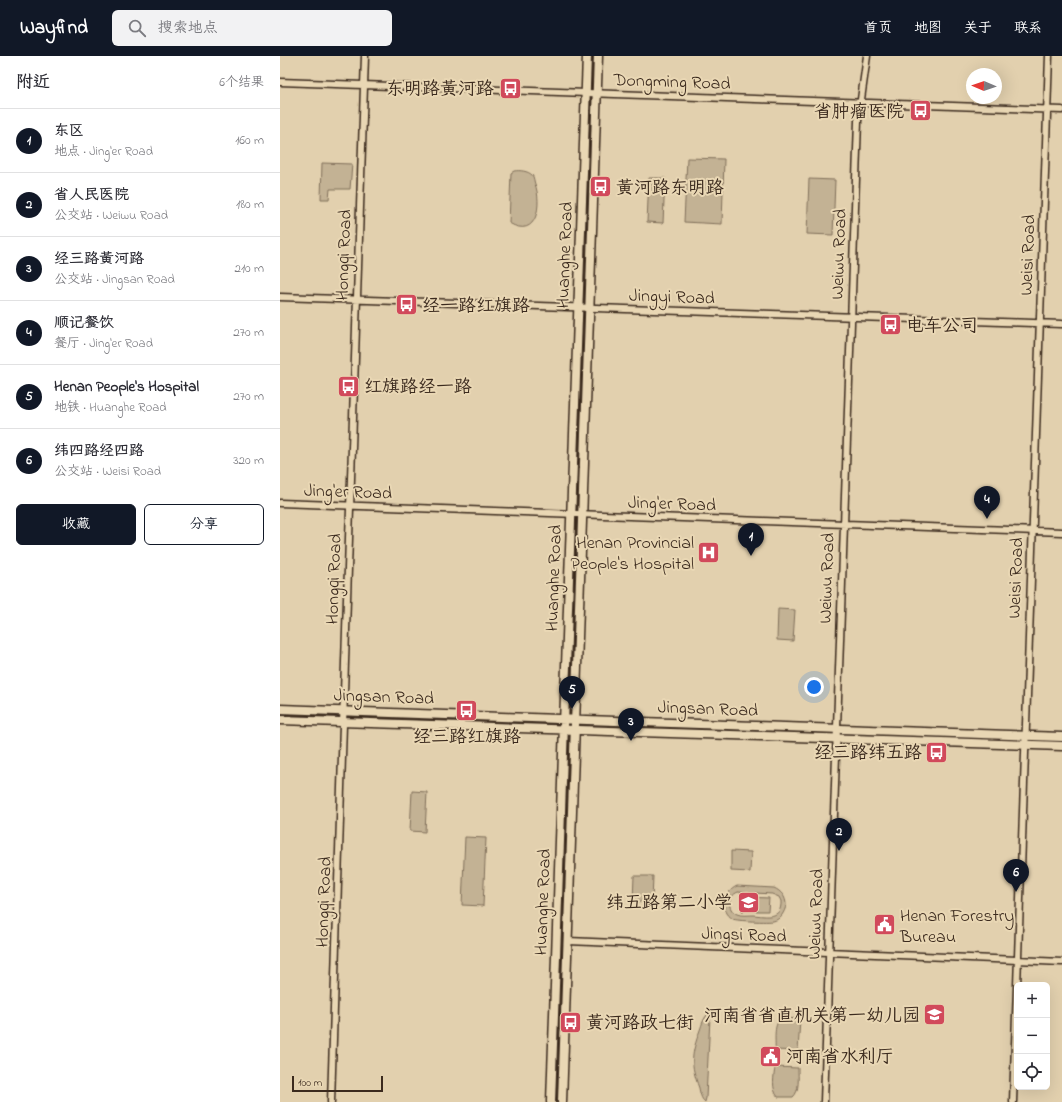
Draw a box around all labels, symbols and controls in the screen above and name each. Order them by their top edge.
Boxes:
search box [112,10,392,46]
text: Wayfind [20,15,88,42]
icon: search [126,17,148,39]
text: 搜索地点 [158,17,218,39]
text: 首页 [864,18,892,39]
text: 地图 [914,18,942,39]
text: 关于 [964,18,992,39]
text: 联系 [1014,18,1042,39]
street label: Dongming Road [612,68,731,99]
north arrow [966,68,1002,104]
text: 附近 [16,70,50,95]
text: 6个结果 [219,73,264,92]
bus stop icon: 东明路黄河路 [497,75,523,101]
place label: 东明路黄河路 [386,77,494,103]
bus stop icon: 省肿瘤医院 [907,98,933,124]
place label: 省肿瘤医院 [814,100,904,126]
text: 东区 [54,120,84,142]
text: 1 [27,131,31,150]
text: 160 m [235,131,264,150]
text: 地点 · Jing'er Road [54,142,153,161]
bus stop icon: 黄河路东明路 [587,174,613,200]
place label: 黄河路东明路 [616,176,724,202]
text: 省人民医院 [54,184,129,206]
text: 2 [26,195,32,214]
text: 180 m [236,195,264,214]
street label: Huanghe Road [551,201,582,309]
text: 公交站 · Weiwu Road [54,206,168,225]
street label: Weiwu Road [825,208,855,300]
street label: Hongqi Road [330,209,361,301]
street label: Weisi Road [1015,214,1043,296]
text: 经三路黄河路 [54,248,144,270]
text: 3 [26,259,32,278]
text: 210 m [234,259,264,278]
text: 公交站 · Jingsan Road [54,270,175,289]
street label: Jingyi Road [629,284,715,313]
bus stop icon: 经一路红旗路 [393,292,419,318]
place label: 经一路红旗路 [422,294,530,320]
text: 顺记餐饮 [54,312,114,334]
bus stop icon: 电车公司 [877,312,903,338]
place label: 电车公司 [906,314,978,340]
text: 4 [26,323,32,342]
text: 270 m [233,323,264,342]
text: 餐厅 · Jing'er Road [54,334,153,353]
bus stop icon: 红旗路经一路 [336,373,362,399]
place label: 红旗路经一路 [364,375,472,401]
text: Henan People's Hospital [54,376,199,398]
text: 5 [25,387,33,406]
text: 270 m [233,387,264,406]
text: 地铁 · Huanghe Road [54,398,167,417]
text: 纬四路经四路 [54,440,144,462]
text: 6 [26,451,32,470]
text: 320 m [233,451,264,470]
text: 公交站 · Weisi Road [54,462,161,481]
street label: Jing'er Road [303,478,392,509]
pin: 4 [974,486,1000,519]
street label: Jing'er Road [627,490,716,521]
button: 收藏 [16,504,136,545]
button: 分享 [144,504,264,545]
pin: 1 [738,523,764,556]
street label: Huanghe Road [540,524,571,632]
place label: Henan Provincial People's Hospital [571,531,694,578]
street label: Weiwu Road [813,532,843,624]
street label: Hongqi Road [320,533,351,625]
street label: Weisi Road [1003,537,1031,619]
hospital icon: Henan Provincial People's Hospital [696,539,722,565]
pin: 5 [559,676,585,709]
your location [804,677,824,697]
street label: Jingsan Road [333,683,435,714]
street label: Jingsan Road [657,695,759,726]
bus stop icon: 经三路红旗路 [454,698,480,724]
pin: 3 [618,708,644,741]
place label: 经三路红旗路 [413,725,521,751]
bus stop icon: 经三路纬五路 [924,739,950,765]
place label: 经三路纬五路 [814,741,922,767]
pin: 2 [826,818,852,851]
street label: Huanghe Road [529,848,560,956]
street label: Hongqi Road [310,856,341,948]
pin: 6 [1003,859,1029,892]
street label: Weiwu Road [802,868,832,960]
school or university icon: 纬五路第二小学 [735,889,761,915]
place label: 纬五路第二小学 [606,891,732,917]
place label: Henan Forestry Bureau [899,904,1014,951]
public building icon: Henan Forestry Bureau [871,912,897,938]
street label: Jingsi Road [701,922,787,951]
map controls [1014,982,1050,1090]
button: + [1014,982,1050,1018]
school or university icon: 河南省省直机关第一幼儿园 [922,1002,948,1028]
place label: 河南省省直机关第一幼儿园 [704,1004,920,1030]
bus stop icon: 黄河路政七街 [558,1009,584,1035]
place label: 黄河路政七街 [586,1011,694,1037]
button: − [1014,1018,1050,1054]
public building icon: 河南省水利厅 [758,1043,784,1069]
place label: 河南省水利厅 [786,1045,894,1071]
button: locate [1014,1054,1050,1090]
scale bar [292,1074,383,1093]
text: 100 m [298,1075,322,1091]

